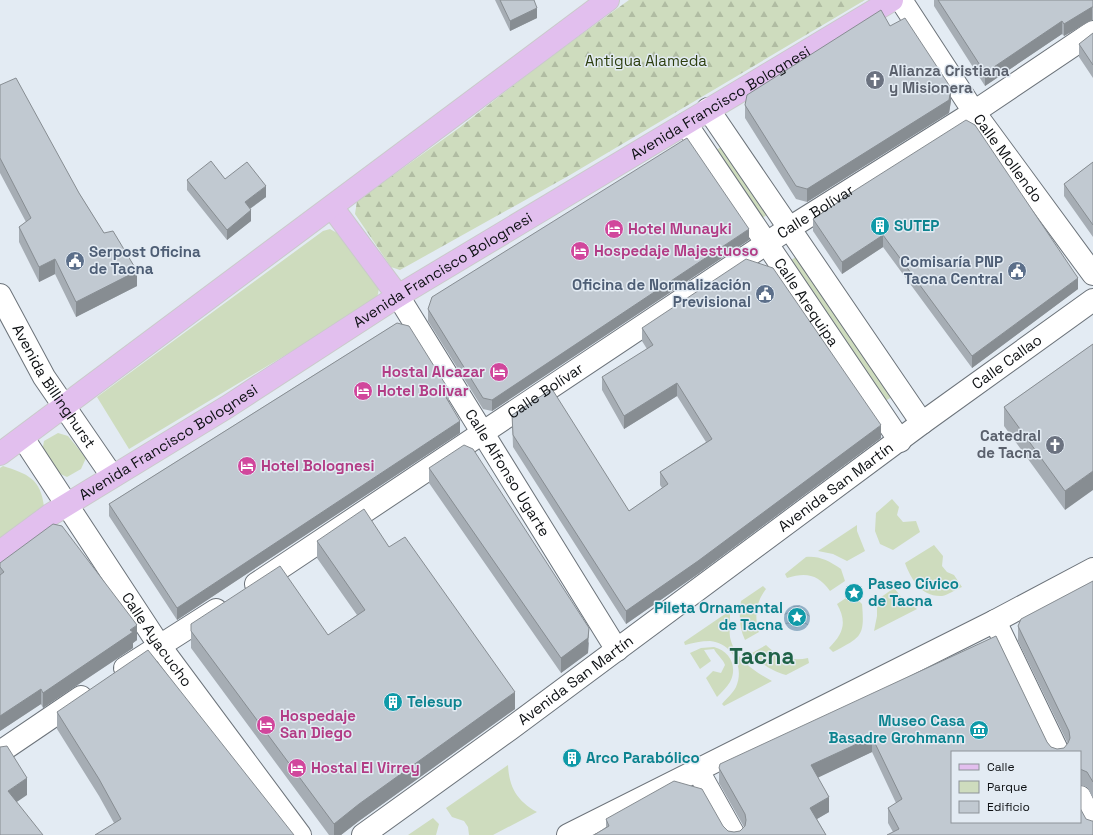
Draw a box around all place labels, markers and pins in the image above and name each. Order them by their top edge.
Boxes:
place label: Alianza Cristiana y Misionera [889,61,1010,97]
church icon: Alianza Cristiana y Misionera [864,69,886,91]
building icon: SUTEP [869,215,891,237]
place label: SUTEP [894,216,939,235]
hotel icon: Hotel Munayki [603,218,625,240]
place label: Hotel Munayki [628,219,732,238]
hotel icon: Hospedaje Majestuoso [569,240,591,262]
place label: Hospedaje Majestuoso [594,241,758,260]
place label: Serpost Oficina de Tacna [89,242,201,278]
public building icon: Serpost Oficina de Tacna [64,250,86,272]
place label: Comisaría PNP Tacna Central [900,252,1003,288]
public building icon: Comisaría PNP Tacna Central [1006,260,1028,282]
place label: Oficina de Normalización Previsional [572,275,751,311]
public building icon: Oficina de Normalización Previsional [754,283,776,305]
hotel icon: Hostal Alcazar [488,361,510,383]
place label: Hostal Alcazar [382,362,485,381]
hotel icon: Hotel Bolivar [352,380,374,402]
place label: Hotel Bolivar [377,381,469,400]
place label: Catedral de Tacna [977,426,1041,462]
church icon: Catedral de Tacna [1044,434,1066,456]
hotel icon: Hotel Bolognesi [236,455,258,477]
place label: Hotel Bolognesi [261,456,374,475]
place label: Paseo Cívico de Tacna [868,574,959,610]
place icon: Paseo Cívico de Tacna [843,582,865,604]
place label: Pileta Ornamental de Tacna [654,598,783,634]
place icon: Pileta Ornamental de Tacna [786,606,808,628]
building icon: Telesup [382,691,404,713]
place label: Telesup [407,692,462,711]
place label: Hospedaje San Diego [280,706,356,742]
place label: Museo Casa Basadre Grohmann [828,711,965,747]
hotel icon: Hospedaje San Diego [255,714,277,736]
museum icon: Museo Casa Basadre Grohmann [968,719,990,741]
building icon: Arco Parabólico [561,747,583,769]
place label: Arco Parabólico [586,748,700,767]
hotel icon: Hostal El Virrey [286,757,308,779]
place label: Hostal El Virrey [311,758,420,777]

